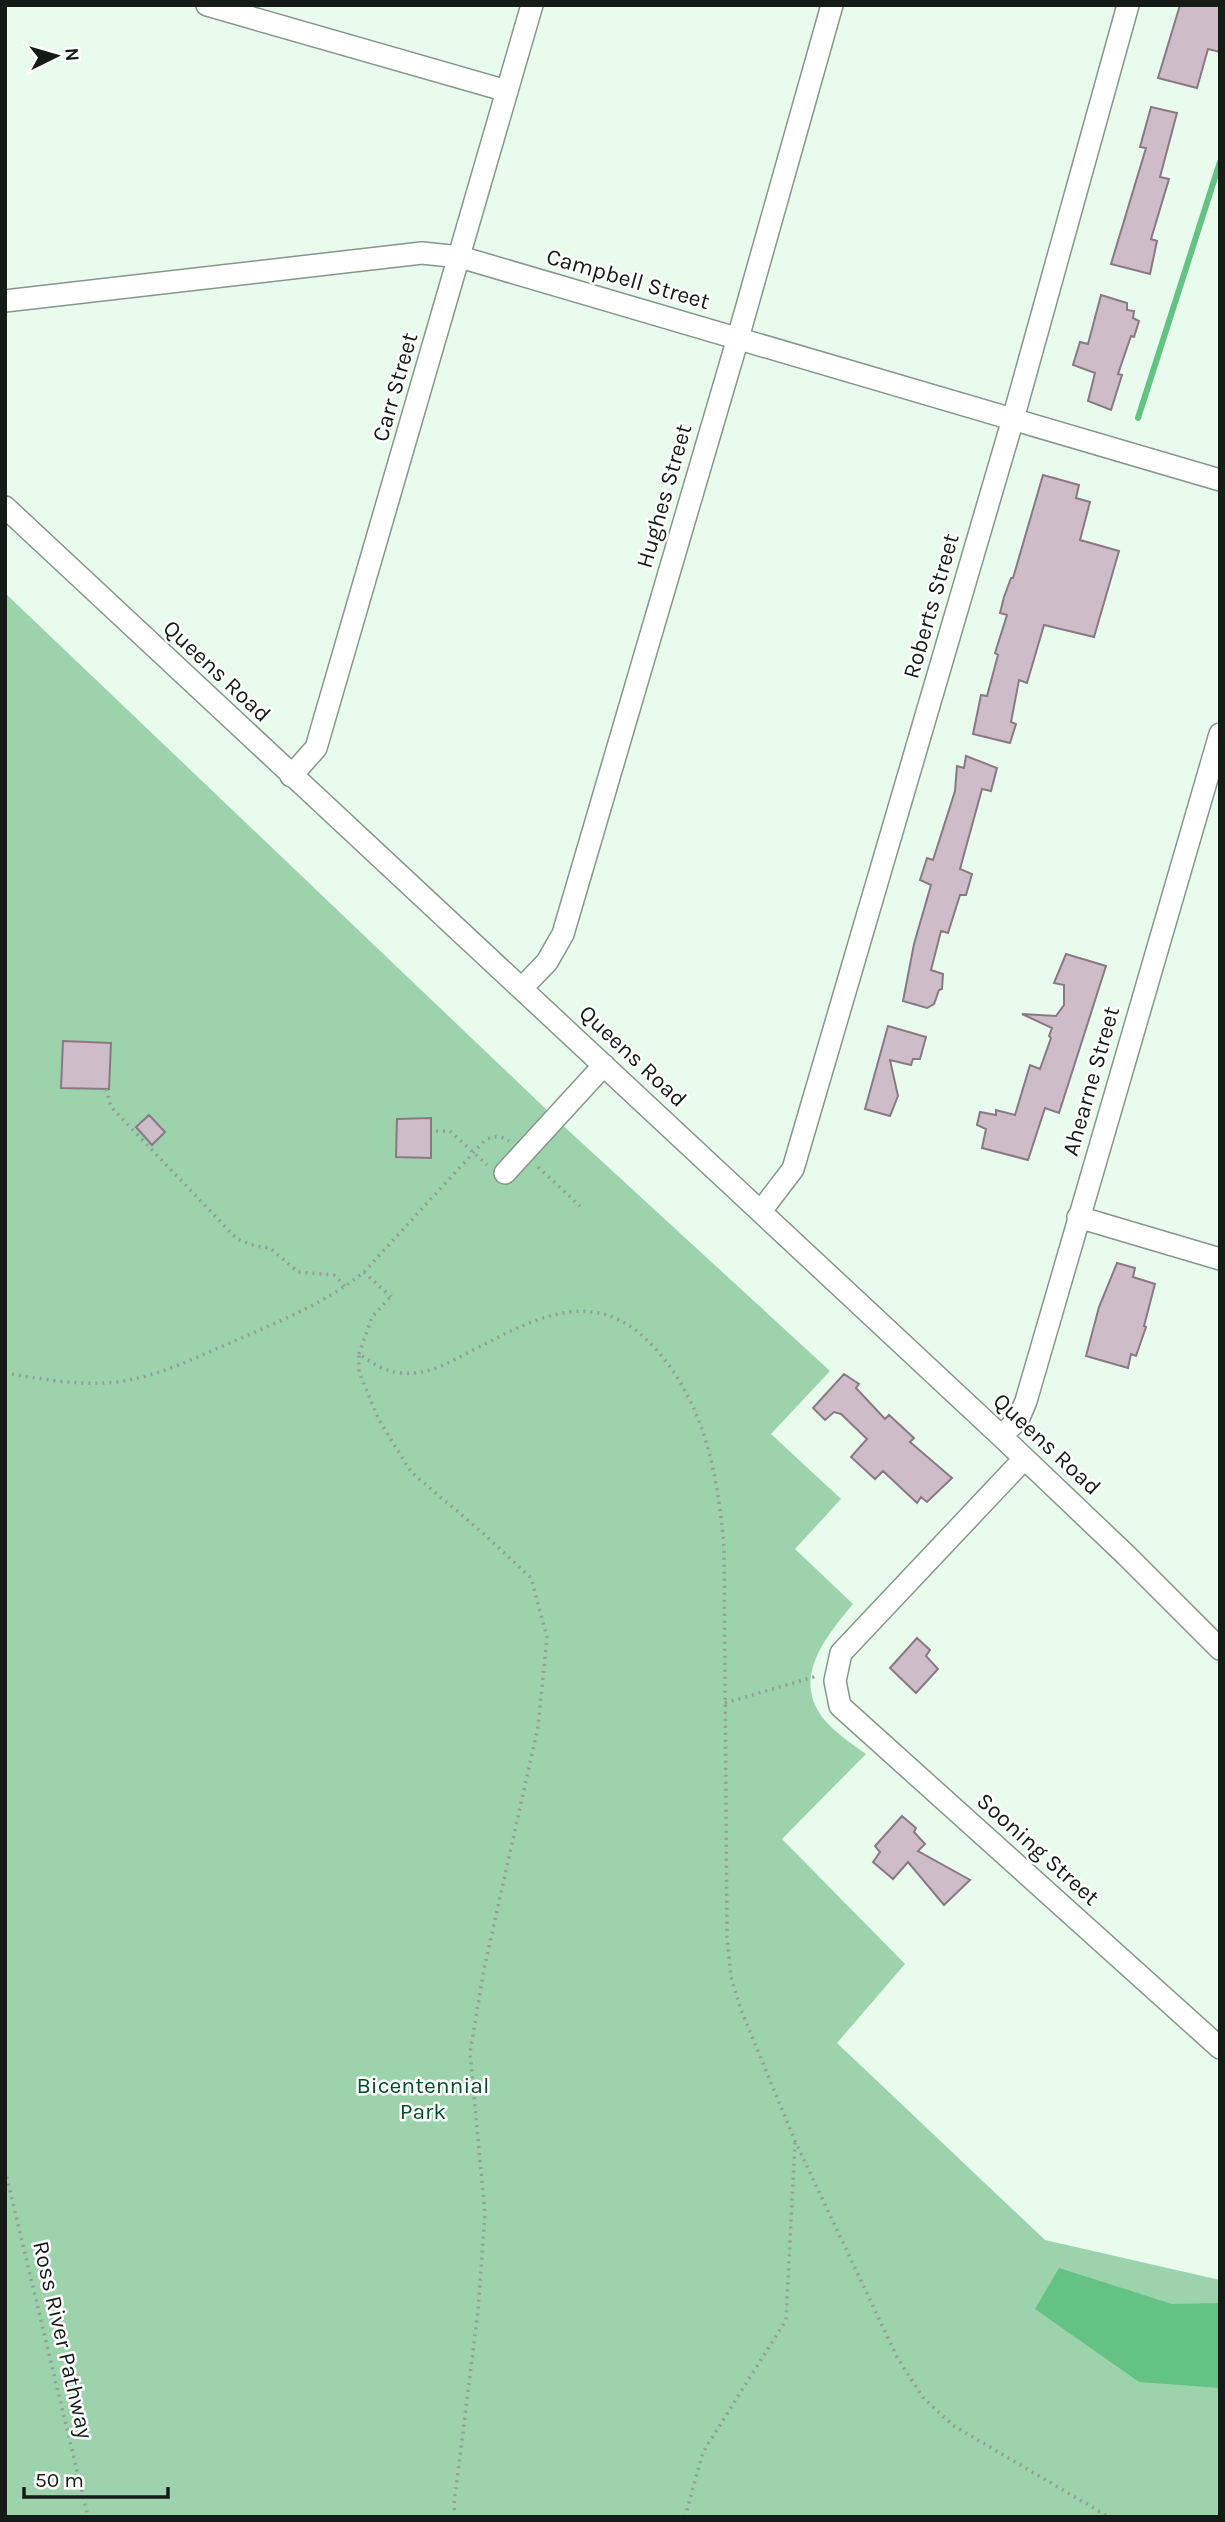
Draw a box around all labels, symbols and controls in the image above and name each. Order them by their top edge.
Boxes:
north arrow [21,21,91,91]
text: N [60,47,83,62]
street label: Campbell Street [543,243,713,315]
street label: Carr Street [367,329,424,445]
street label: Hughes Street [631,420,698,571]
street label: Roberts Street [897,530,965,682]
street label: Queens Road [158,614,276,728]
street label: Queens Road [574,999,692,1113]
street label: Ahearne Street [1057,1003,1125,1159]
street label: Queens Road [988,1387,1106,1501]
street label: Sooning Street [971,1787,1105,1911]
park label: Bicentennial Park [357,2072,489,2125]
street label: Ross River Pathway [27,2238,99,2442]
scale bar [24,2456,168,2500]
text: 50 m [35,2468,84,2492]

